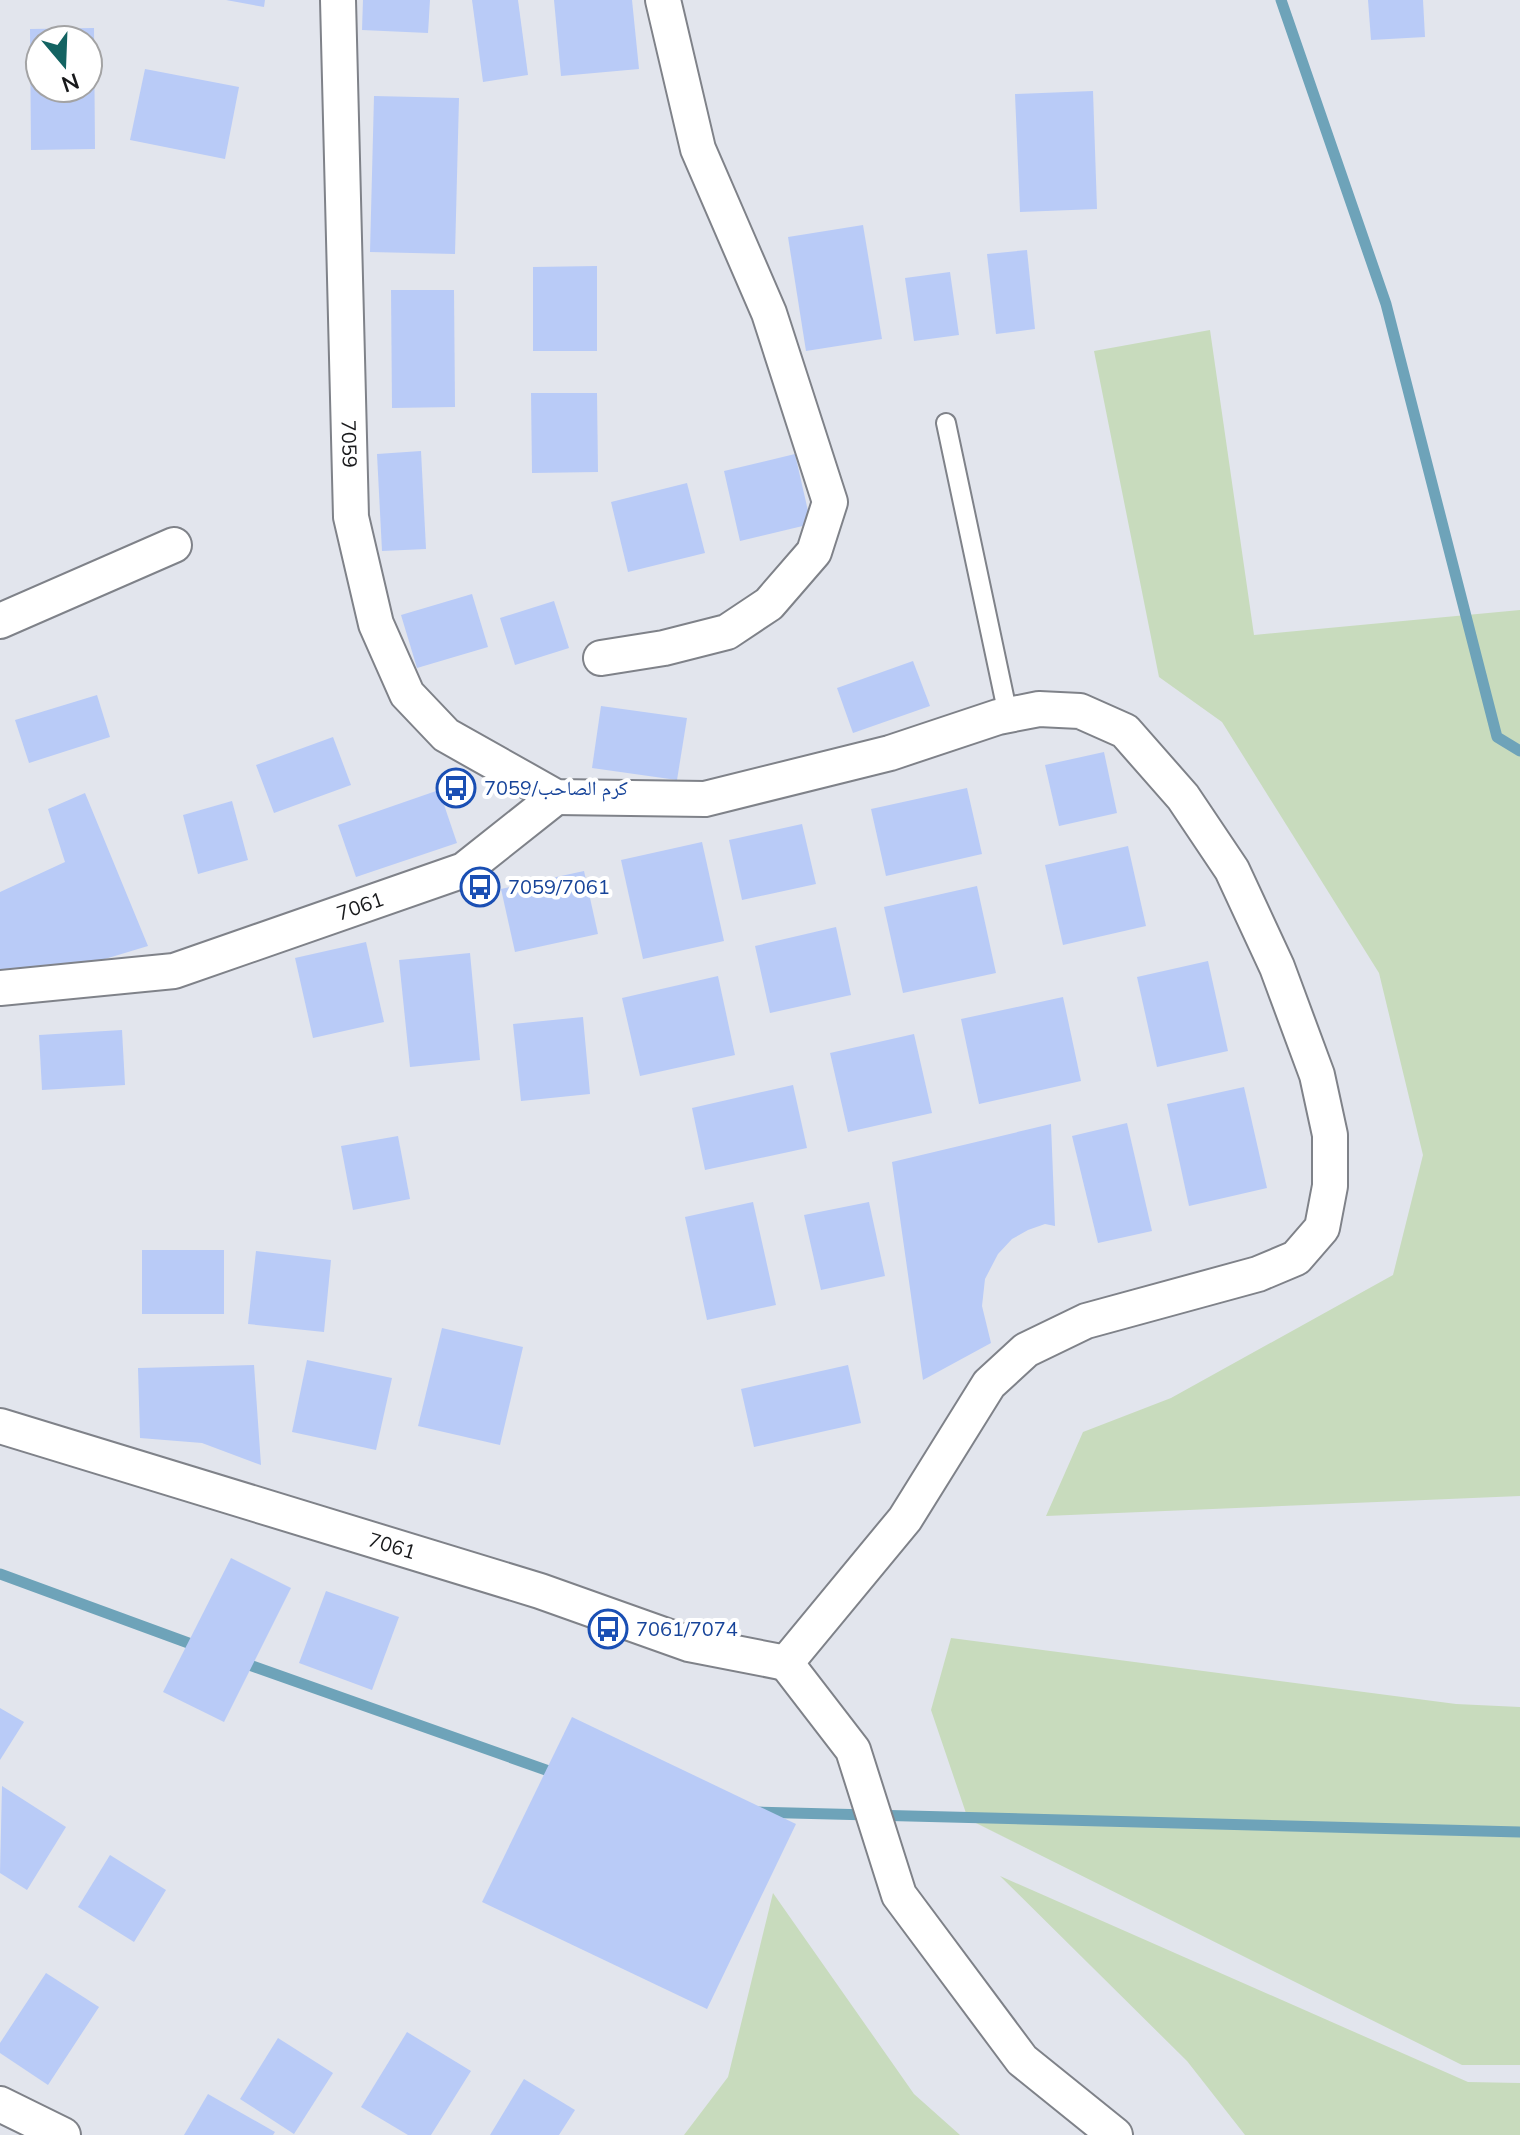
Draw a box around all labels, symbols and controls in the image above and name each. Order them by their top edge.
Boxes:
north arrow [24,24,104,104]
text: N [58,67,83,99]
street label: 7059 [337,420,363,468]
bus stop icon: كرم الصاحب/7059 [435,767,477,809]
place label: كرم الصاحب/7059 [484,775,628,802]
bus stop icon: 7059/7061 [459,866,501,908]
place label: 7059/7061 [508,874,610,899]
street label: 7061 [333,886,387,925]
street label: 7061 [366,1526,419,1564]
bus stop icon: 7061/7074 [587,1608,629,1650]
place label: 7061/7074 [636,1616,738,1641]

